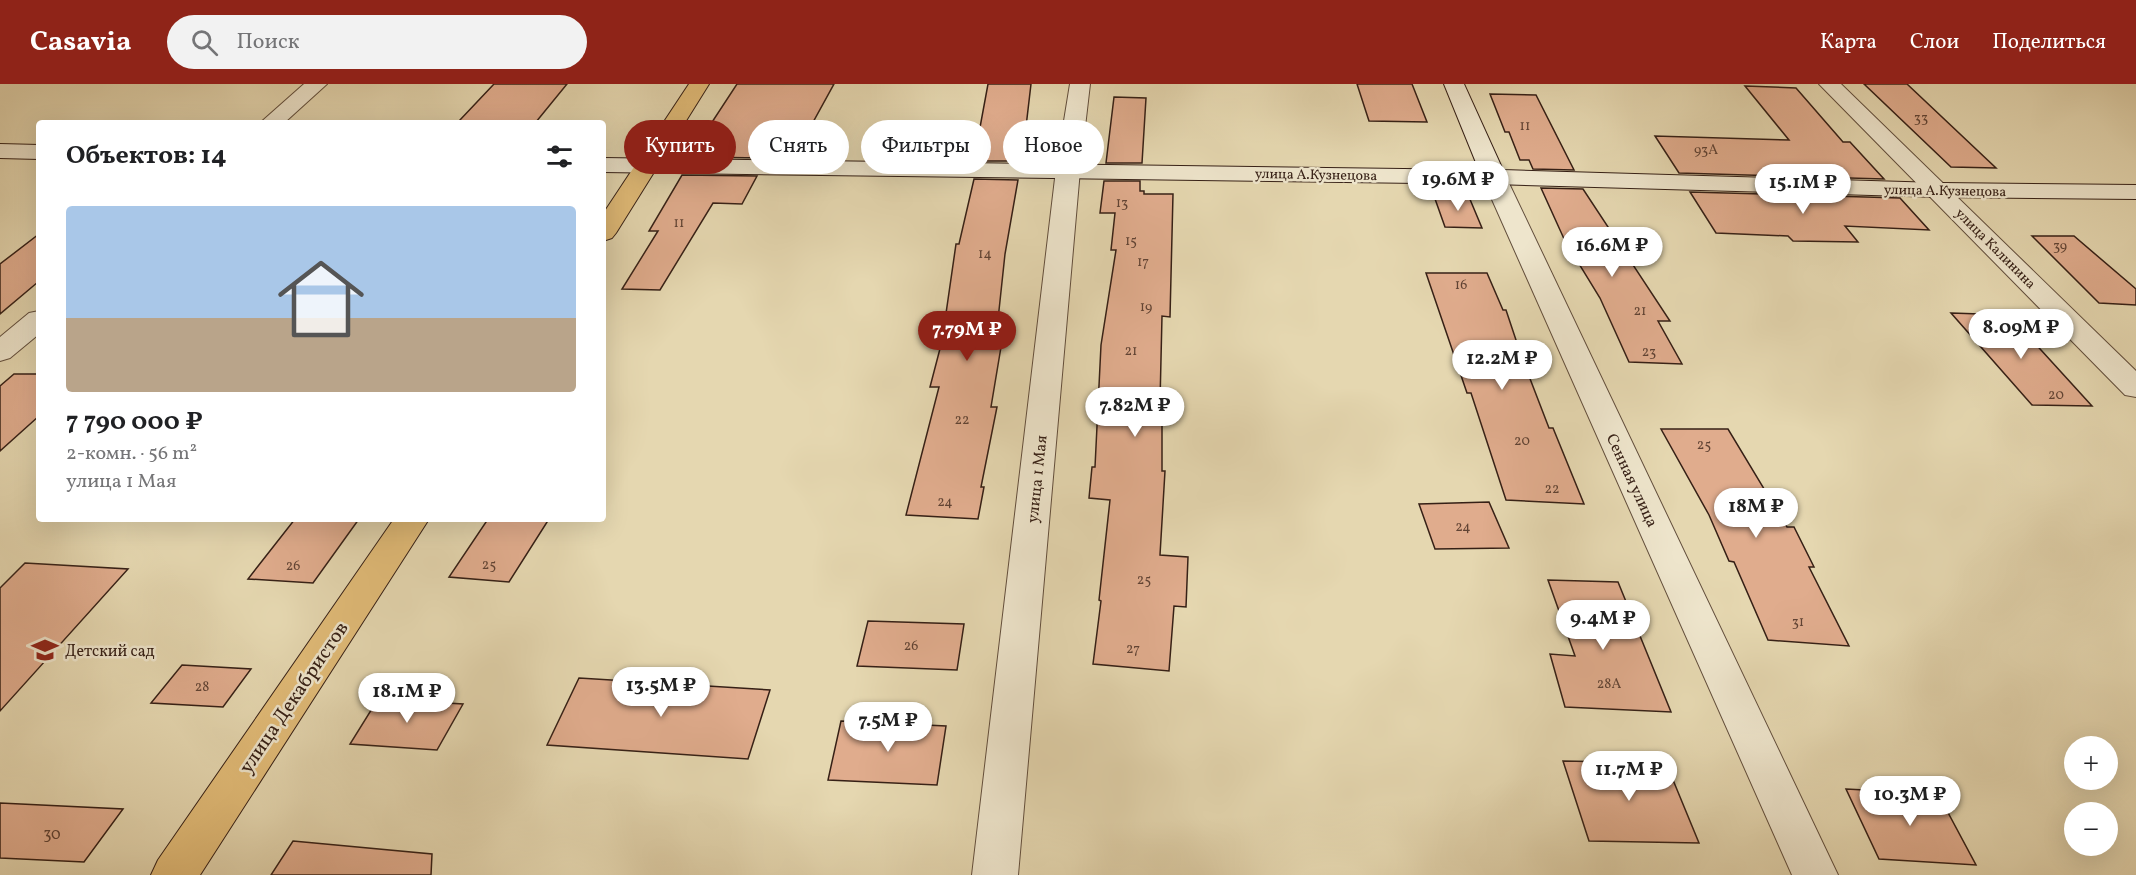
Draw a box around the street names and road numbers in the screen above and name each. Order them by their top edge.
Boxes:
street label: улица А.Кузнецова [1255,165,1377,186]
street label: улица А.Кузнецова [1884,181,2006,202]
street label: улица Калинина [1950,205,2039,294]
street label: Сенная улица [1600,430,1663,531]
street label: улица 1 Мая [1022,434,1054,524]
street label: улица Декабристов [233,616,356,780]

